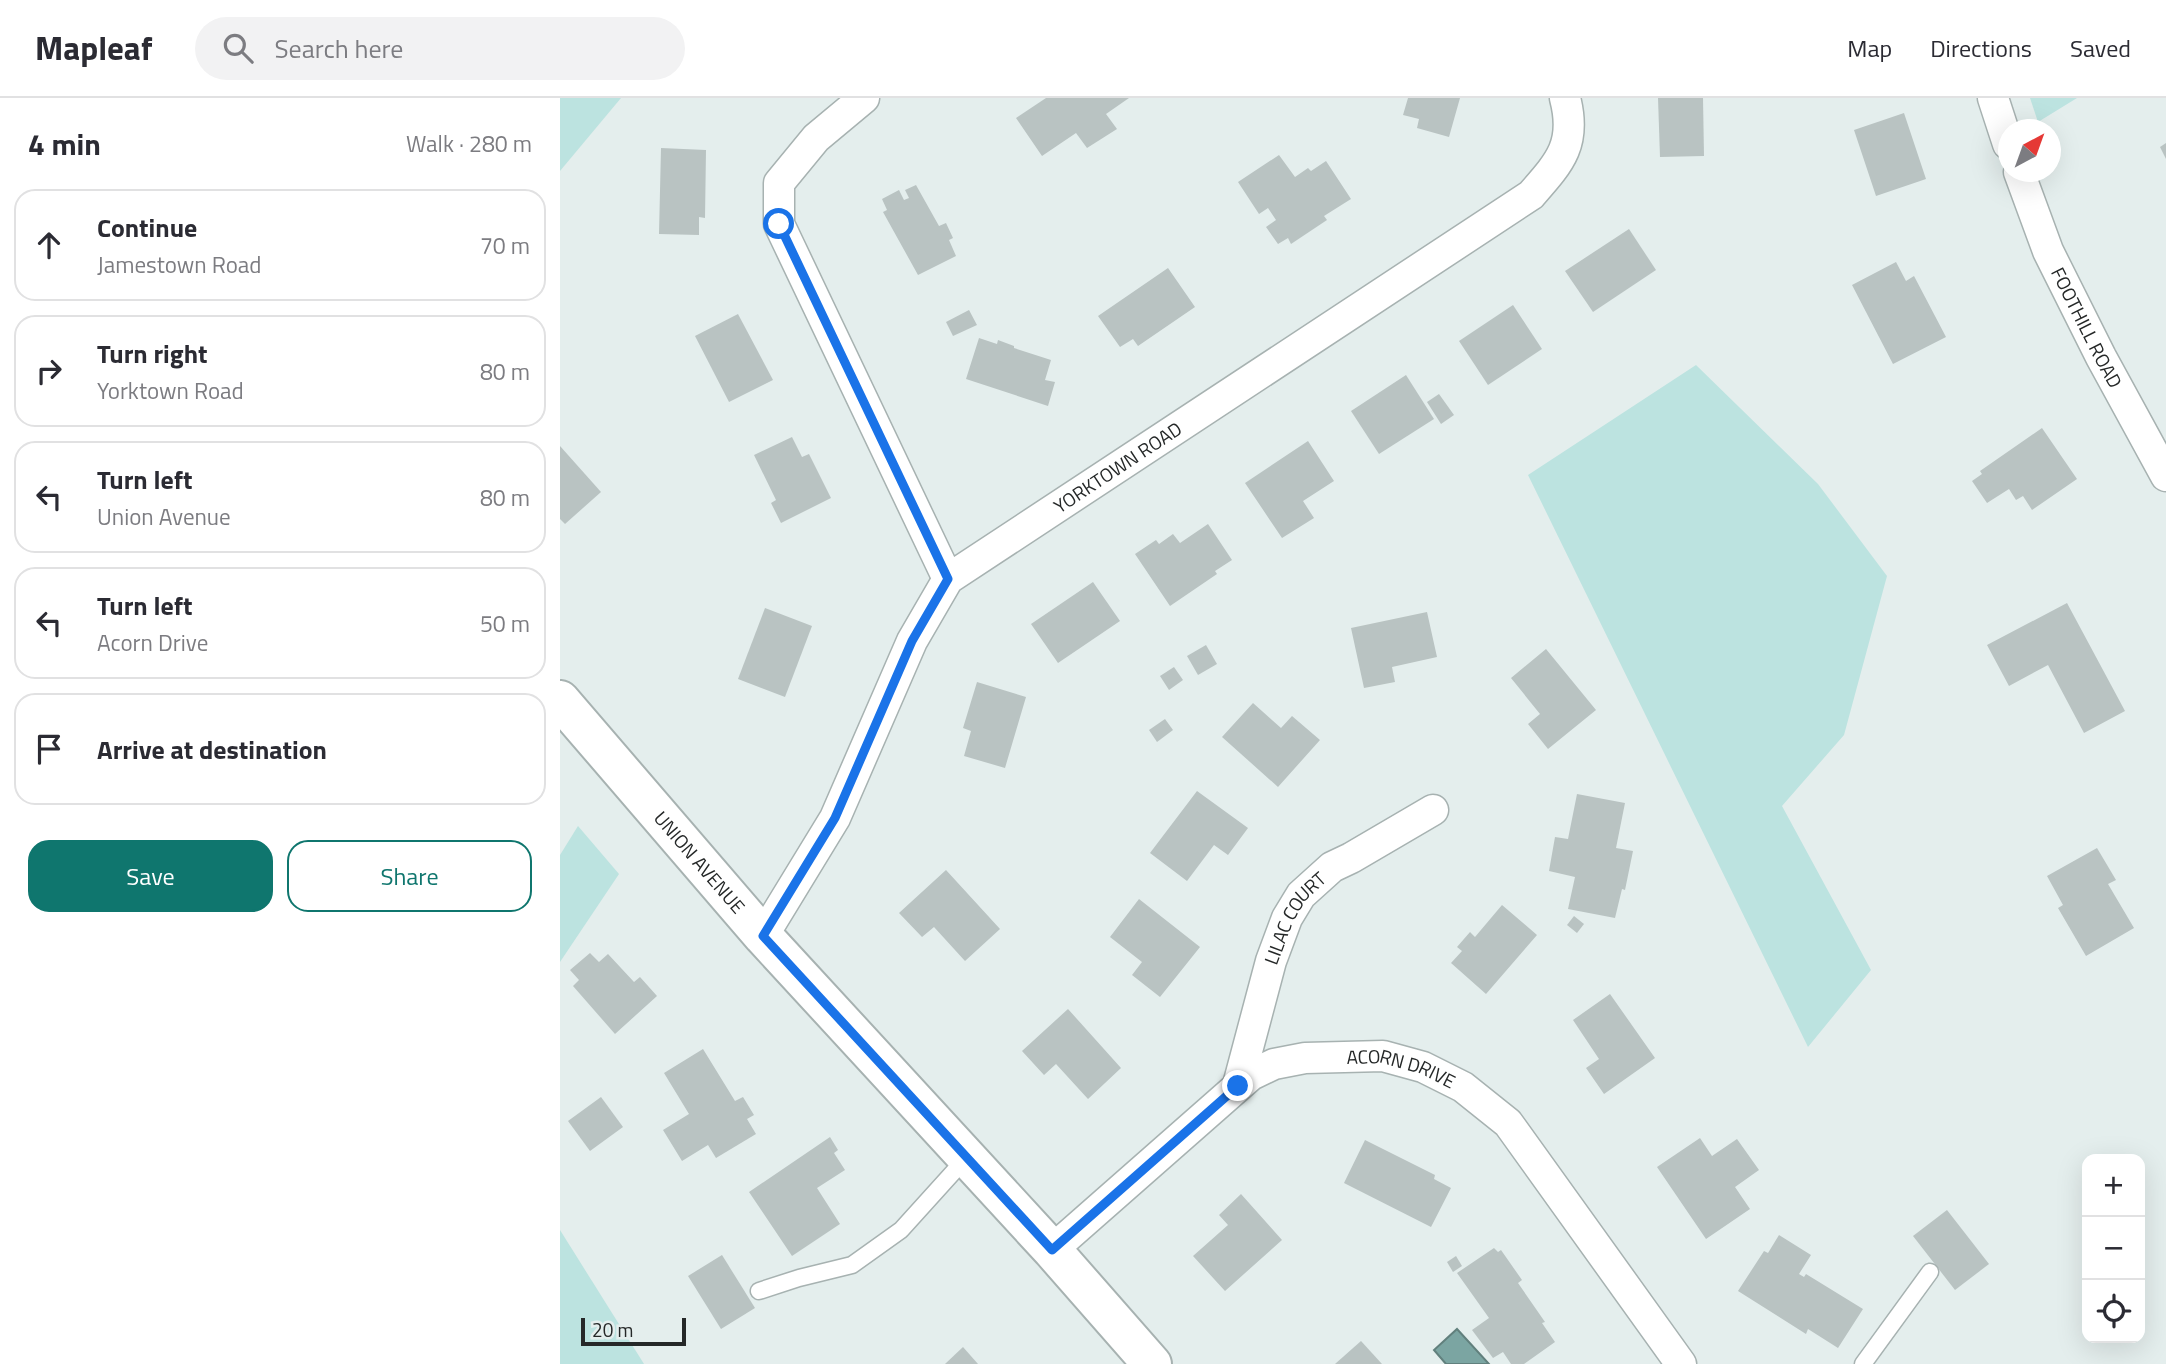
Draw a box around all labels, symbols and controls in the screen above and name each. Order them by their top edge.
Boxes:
search box [195,17,685,80]
text: Mapleaf [35,23,153,73]
icon: search [219,29,257,67]
text: Search here [275,29,403,68]
text: Map [1847,30,1892,66]
text: Directions [1930,30,2032,66]
text: Saved [2070,30,2131,66]
north arrow [1998,119,2061,182]
text: 4 min [28,121,101,167]
text: Walk · 280 m [406,126,532,161]
text: Continue [97,208,197,247]
route start [763,208,794,239]
icon: ahead [30,226,68,264]
text: 70 m [480,228,530,263]
text: Jamestown Road [97,247,262,282]
street label: FOOTHILL ROAD [2044,262,2130,393]
text: Turn right [97,334,208,373]
icon: right [30,352,68,390]
text: 80 m [480,354,530,389]
text: Yorktown Road [97,373,244,408]
street label: YORKTOWN ROAD [1047,414,1187,520]
text: Turn left [97,460,192,499]
icon: left [30,478,68,516]
text: 80 m [480,480,530,515]
text: Union Avenue [97,499,231,534]
text: Turn left [97,586,192,625]
icon: left [30,604,68,642]
text: 50 m [480,606,530,641]
text: Acorn Drive [97,625,208,660]
icon: arrive [30,730,68,768]
text: Arrive at destination [97,730,327,769]
street label: UNION AVENUE [647,804,752,920]
button: Save [28,840,273,912]
button: Share [287,840,532,912]
street label: LILAC COURT [1256,864,1332,969]
street label: ACORN DRIVE [1346,1041,1461,1095]
route end [1222,1070,1253,1101]
map controls [2082,1154,2145,1343]
button: + [2082,1154,2145,1217]
button: − [2082,1217,2145,1280]
button: locate [2082,1280,2145,1343]
scale bar [581,1315,686,1347]
text: 20 m [592,1315,633,1344]

